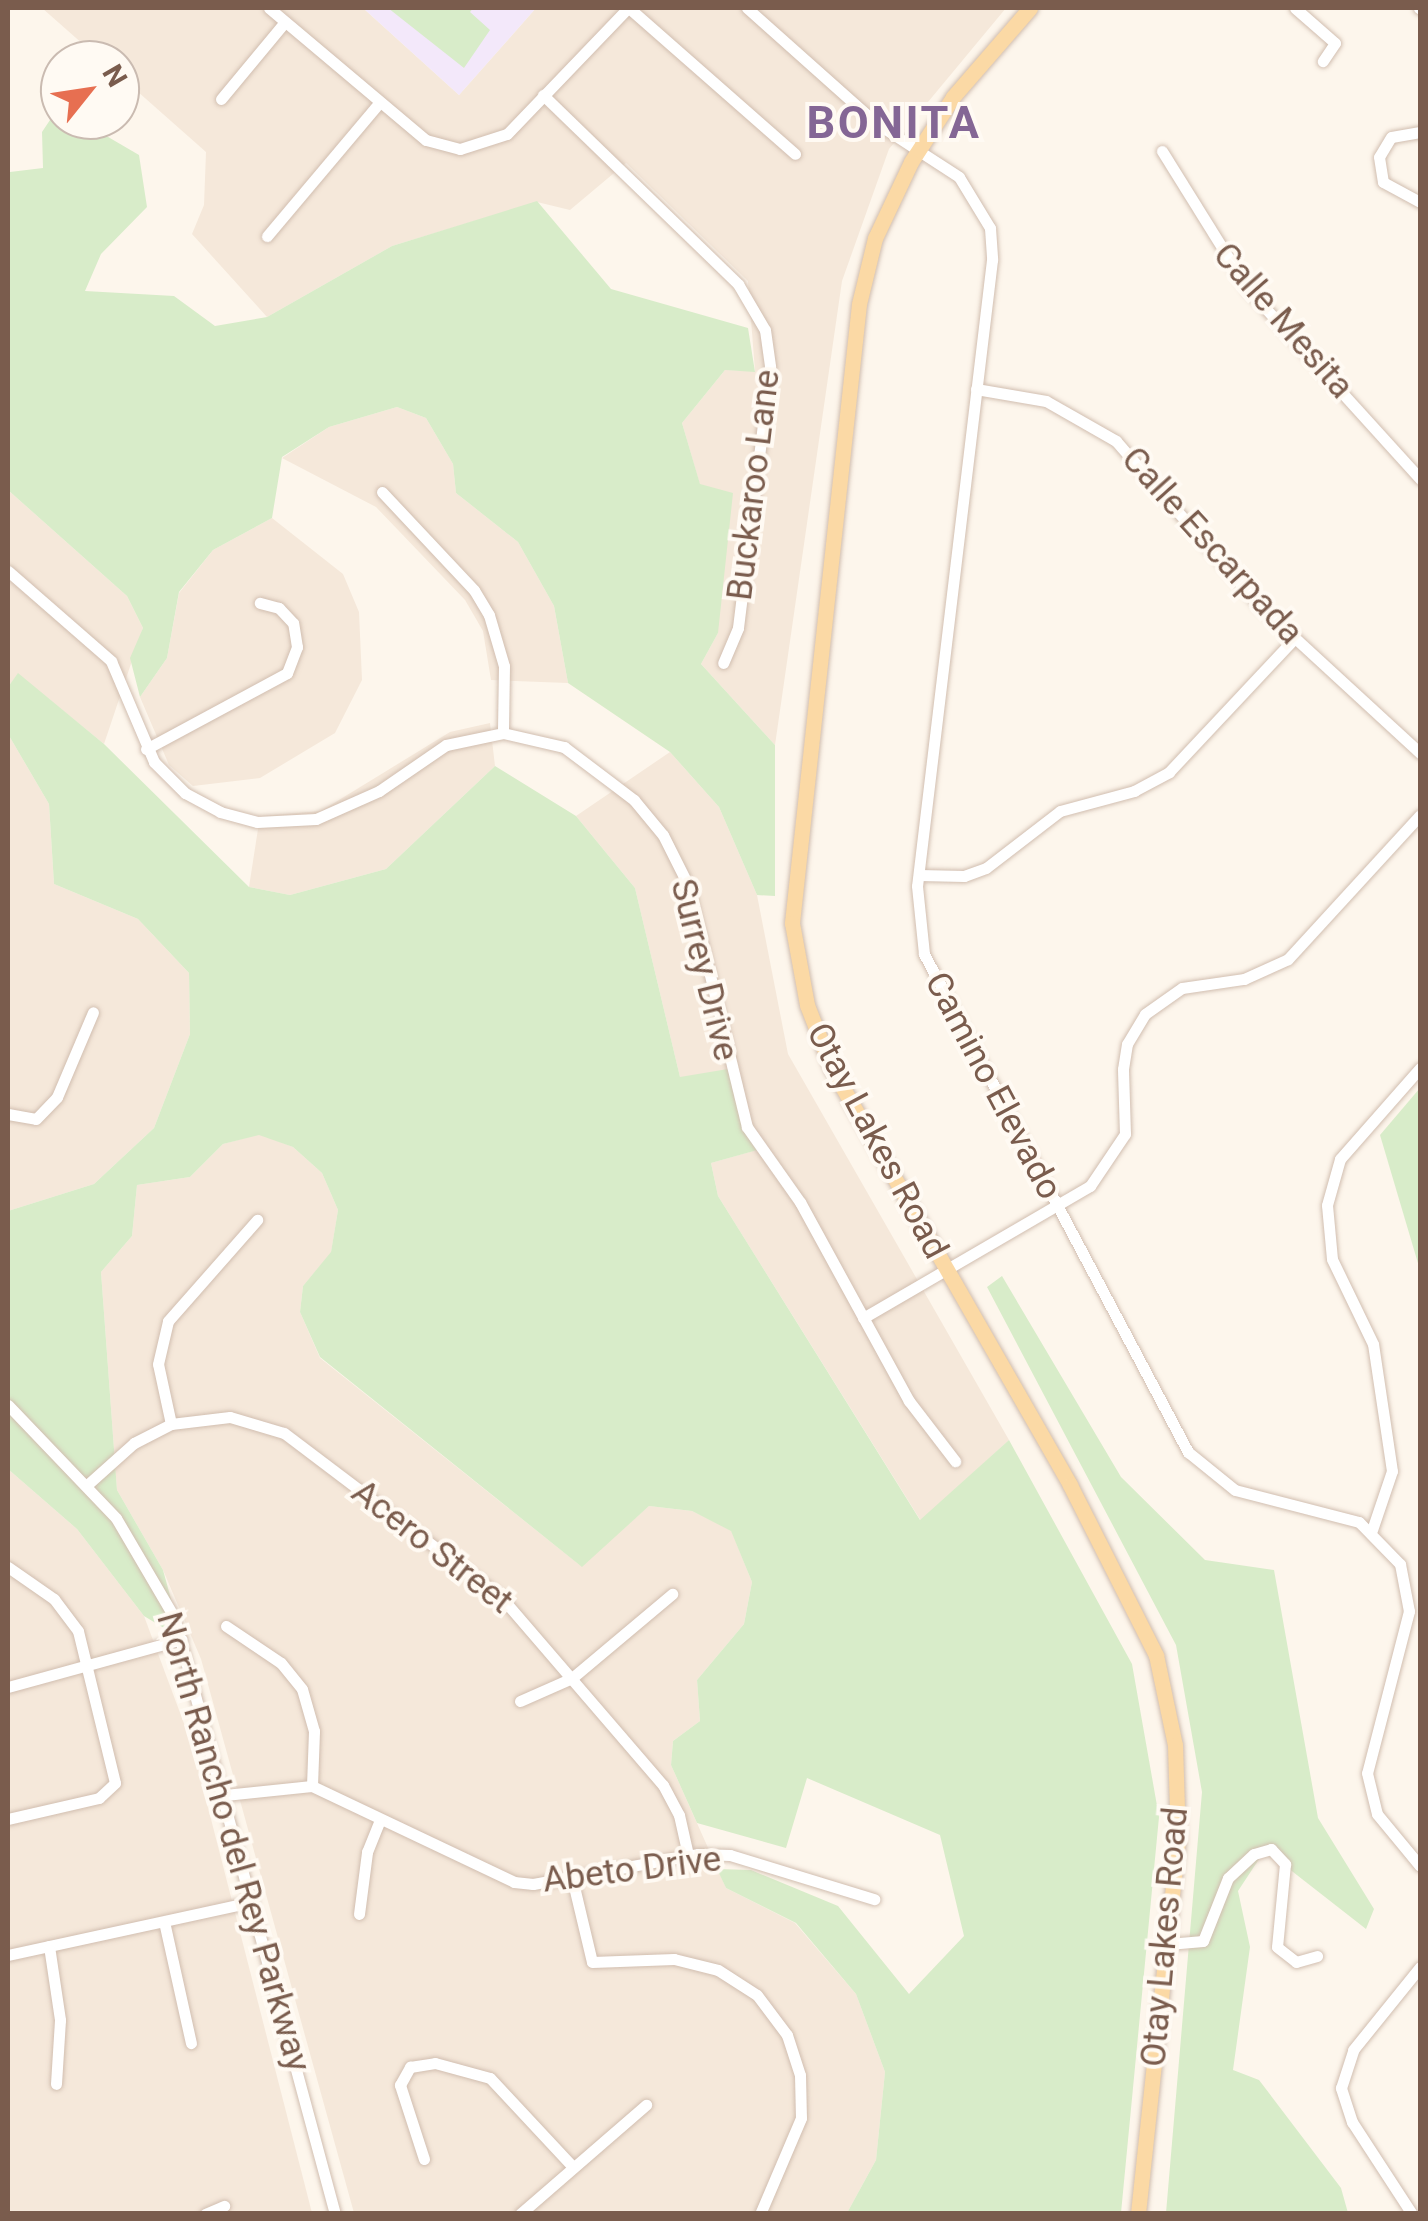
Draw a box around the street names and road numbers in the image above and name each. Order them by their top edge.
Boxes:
street label: Calle Mesita [1204,235,1362,407]
street label: Buckaroo Lane [719,367,789,603]
street label: Calle Escarpada [1113,439,1311,653]
street label: Surrey Drive [661,875,747,1065]
street label: Camino Elevado [915,965,1071,1207]
street label: Otay Lakes Road [797,1016,957,1266]
street label: Acero Street [343,1471,521,1623]
street label: North Rancho del Rey Parkway [147,1607,319,2077]
street label: Otay Lakes Road [1133,1805,1197,2069]
street label: Abeto Drive [540,1838,724,1902]

